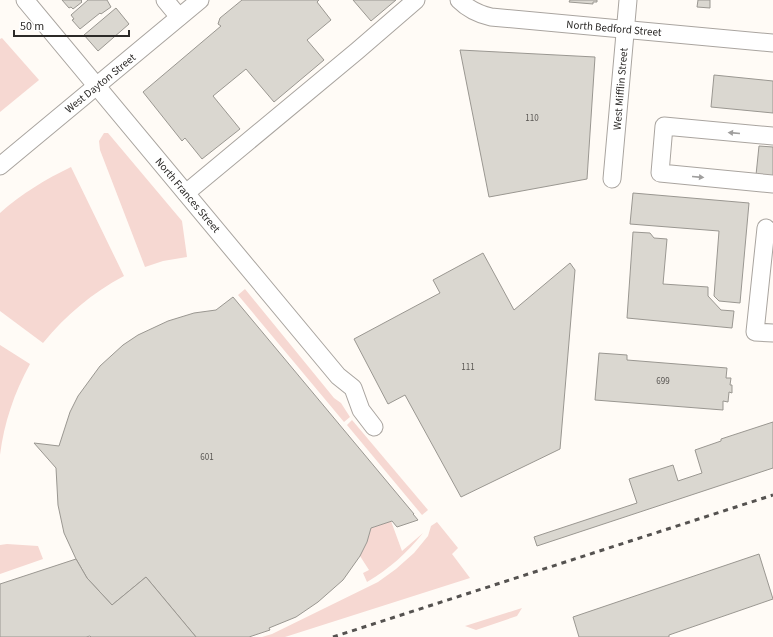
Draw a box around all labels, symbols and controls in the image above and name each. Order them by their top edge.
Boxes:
scale bar [14,12,129,38]
street label: North Bedford Street [566,17,662,40]
text: 50 m [20,18,44,35]
street label: West Mifflin Street [609,47,632,131]
street label: West Dayton Street [62,50,139,117]
house number: 110 [525,112,539,125]
one-way arrow [728,129,740,136]
street label: North Frances Street [152,155,224,236]
one-way arrow [692,174,704,180]
house number: 111 [461,361,475,374]
house number: 699 [656,375,670,388]
house number: 601 [200,451,214,464]

